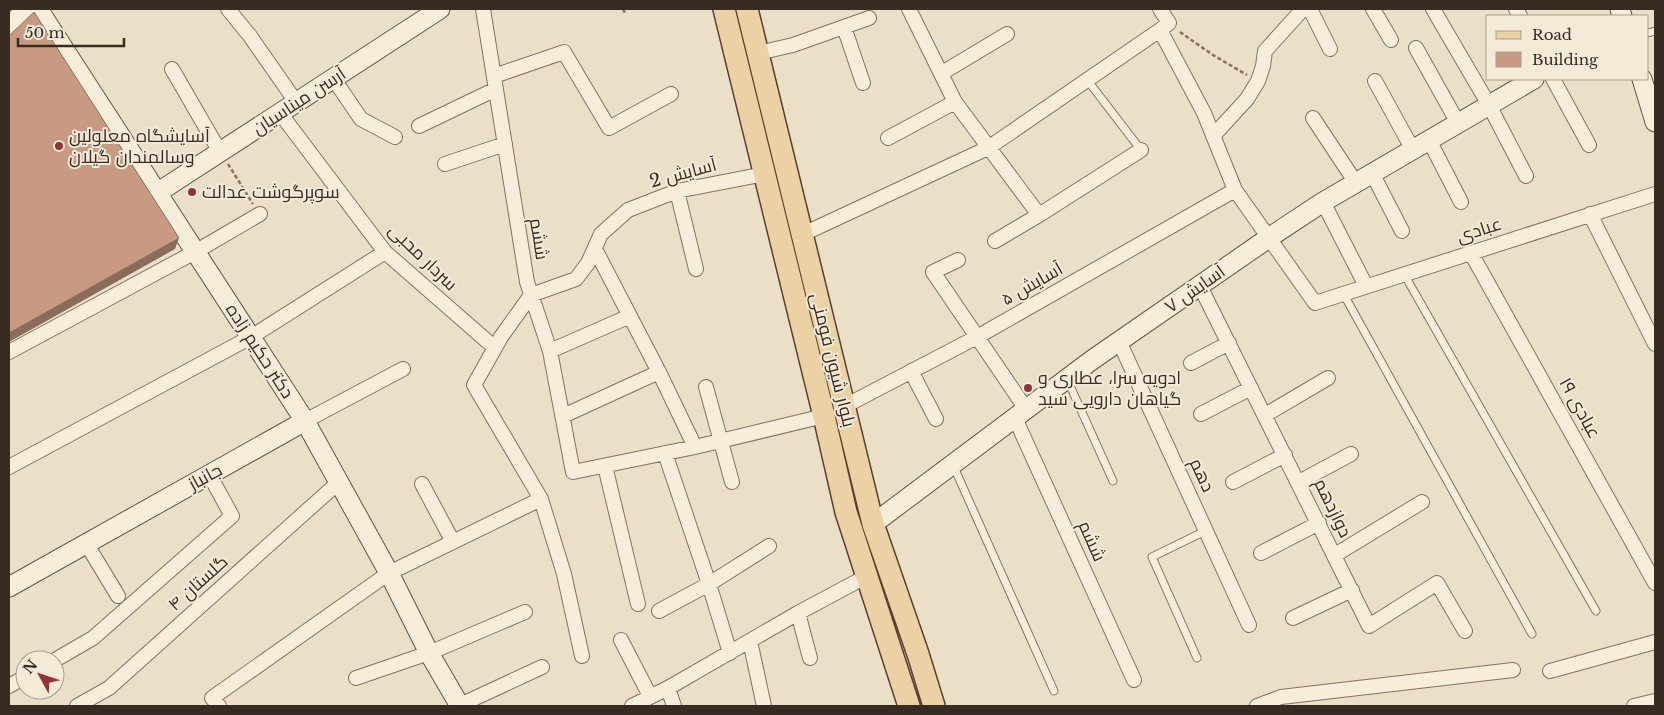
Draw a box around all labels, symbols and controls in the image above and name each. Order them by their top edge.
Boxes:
scale bar [18,15,124,47]
legend [1486,15,1649,80]
text: 50 m [25,23,65,42]
text: Road [1532,25,1572,44]
text: Building [1532,50,1599,69]
street label: آرسن میناسیان [248,63,350,139]
place label: آسایشگاه معلولین وسالمندان گیلان [69,125,210,168]
marker: آسایشگاه معلولین وسالمندان گیلان [53,140,65,152]
street label: آسایش 2 [647,153,719,192]
place label: سوپرگوشت عدالت [202,181,340,204]
marker: سوپرگوشت عدالت [186,186,198,198]
street label: عبادی [1454,212,1504,248]
street label: ششم [524,216,553,262]
street label: سردار محبی [384,219,462,295]
street label: آسایش ۵ [997,258,1067,310]
street label: آسایش ۷ [1161,260,1230,318]
street label: بلوار شیون فومنی [806,291,860,429]
street label: دکتر حکیم زاده [220,299,299,403]
place label: ادویه سرا، عطاری و گیاهان دارویی سید [1038,367,1181,410]
street label: عبادی ۱۹ [1554,374,1606,442]
marker: ادویه سرا، عطاری و گیاهان دارویی سید [1022,382,1034,394]
street label: دهم [1184,455,1219,496]
street label: جانباز [183,459,226,496]
street label: دوازدهم [1308,475,1357,542]
street label: ششم [1072,517,1111,565]
street label: گلستان ۴ [164,550,232,616]
north arrow [15,650,65,700]
text: N [19,656,41,677]

